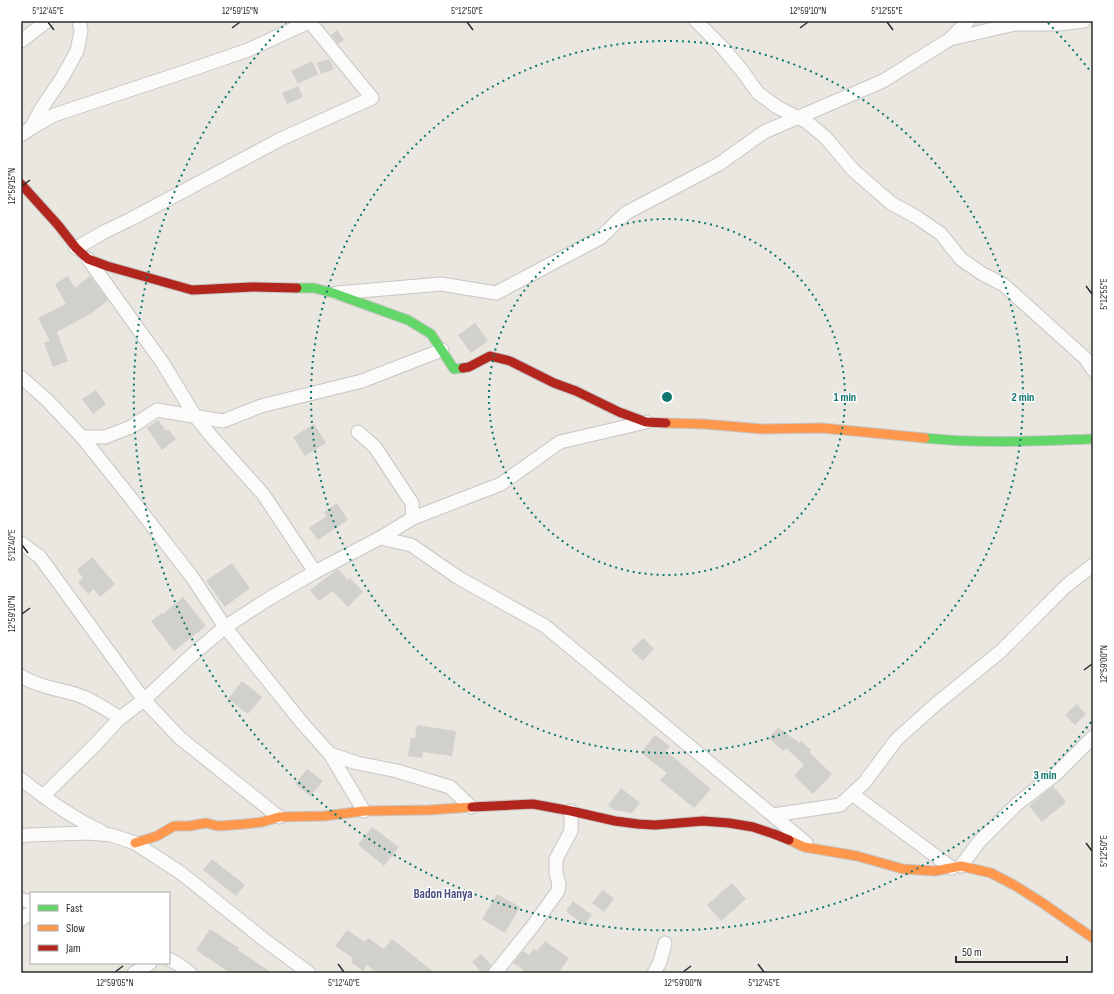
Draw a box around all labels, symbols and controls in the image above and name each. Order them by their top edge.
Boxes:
text: 5°12'45"E [32,5,64,17]
text: 12°59'15"N [222,5,258,17]
text: 5°12'50"E [451,5,483,17]
text: 12°59'10"N [790,5,826,17]
text: 5°12'55"E [871,5,903,17]
text: 12°59'15"N [6,168,18,204]
text: 5°12'55"E [1098,278,1110,310]
centre of rings [660,390,674,404]
text: 1 min [834,390,856,405]
text: 2 min [1012,390,1034,405]
text: 5°12'40"E [6,529,18,561]
text: 12°59'10"N [6,596,18,632]
text: 12°59'00"N [1098,645,1110,683]
text: 3 min [1034,768,1056,783]
text: 5°12'50"E [1098,835,1110,867]
district label: Badon Hanya [413,886,473,902]
legend [30,892,170,964]
text: Fast [66,901,83,916]
text: Slow [66,921,85,936]
scale bar [956,938,1067,964]
text: Jam [65,941,81,956]
text: 50 m [962,945,982,960]
text: 12°59'05"N [96,977,134,989]
text: 5°12'40"E [328,977,360,989]
text: 12°59'00"N [664,977,702,989]
text: 5°12'45"E [748,977,780,989]

